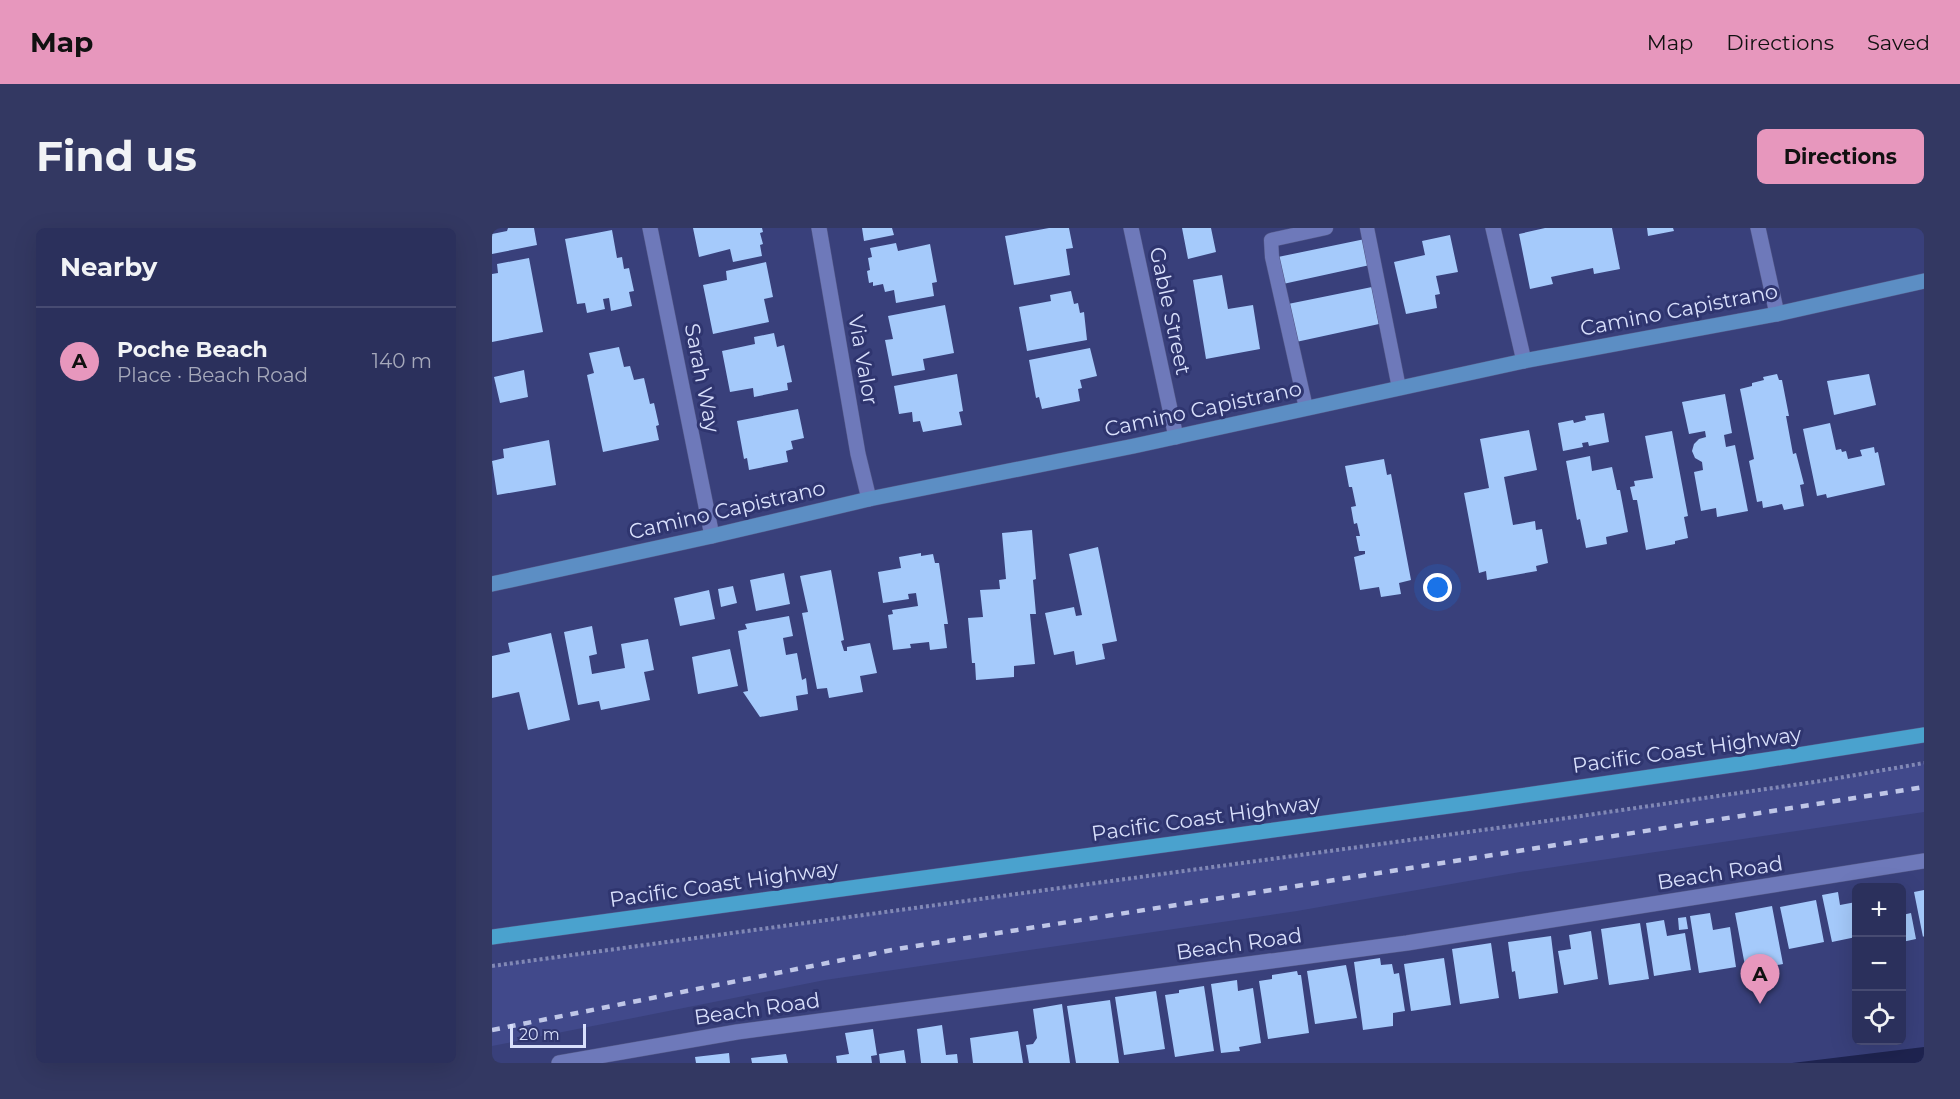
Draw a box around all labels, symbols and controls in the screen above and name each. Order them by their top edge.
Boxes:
text: Map [30,25,93,59]
text: Map [1647,30,1693,55]
text: Directions [1726,30,1834,55]
text: Saved [1867,30,1930,55]
button: Directions [1757,129,1924,184]
text: Find us [36,130,197,182]
street label: Gable Street [1145,245,1196,377]
text: Nearby [60,251,157,283]
street label: Camino Capistrano [1578,278,1780,341]
street label: Via Valor [843,313,884,407]
street label: Sarah Way [680,321,725,435]
text: Poche Beach [117,336,268,363]
text: A [72,349,87,373]
text: 140 m [372,349,432,373]
text: Place · Beach Road [117,363,308,387]
street label: Camino Capistrano [1102,375,1304,442]
street label: Camino Capistrano [626,475,828,544]
your location [1423,573,1452,602]
street label: Pacific Coast Highway [1571,721,1804,778]
street label: Pacific Coast Highway [1090,789,1323,846]
street label: Beach Road [1655,850,1785,895]
street label: Pacific Coast Highway [608,855,841,912]
map controls [1852,883,1906,1045]
button: + [1852,883,1906,937]
street label: Beach Road [1174,922,1303,965]
button: − [1852,937,1906,991]
pin: A [1740,954,1780,1004]
street label: Beach Road [692,987,821,1030]
button: locate [1852,991,1906,1045]
scale bar [510,1021,586,1048]
text: 20 m [519,1025,560,1044]

